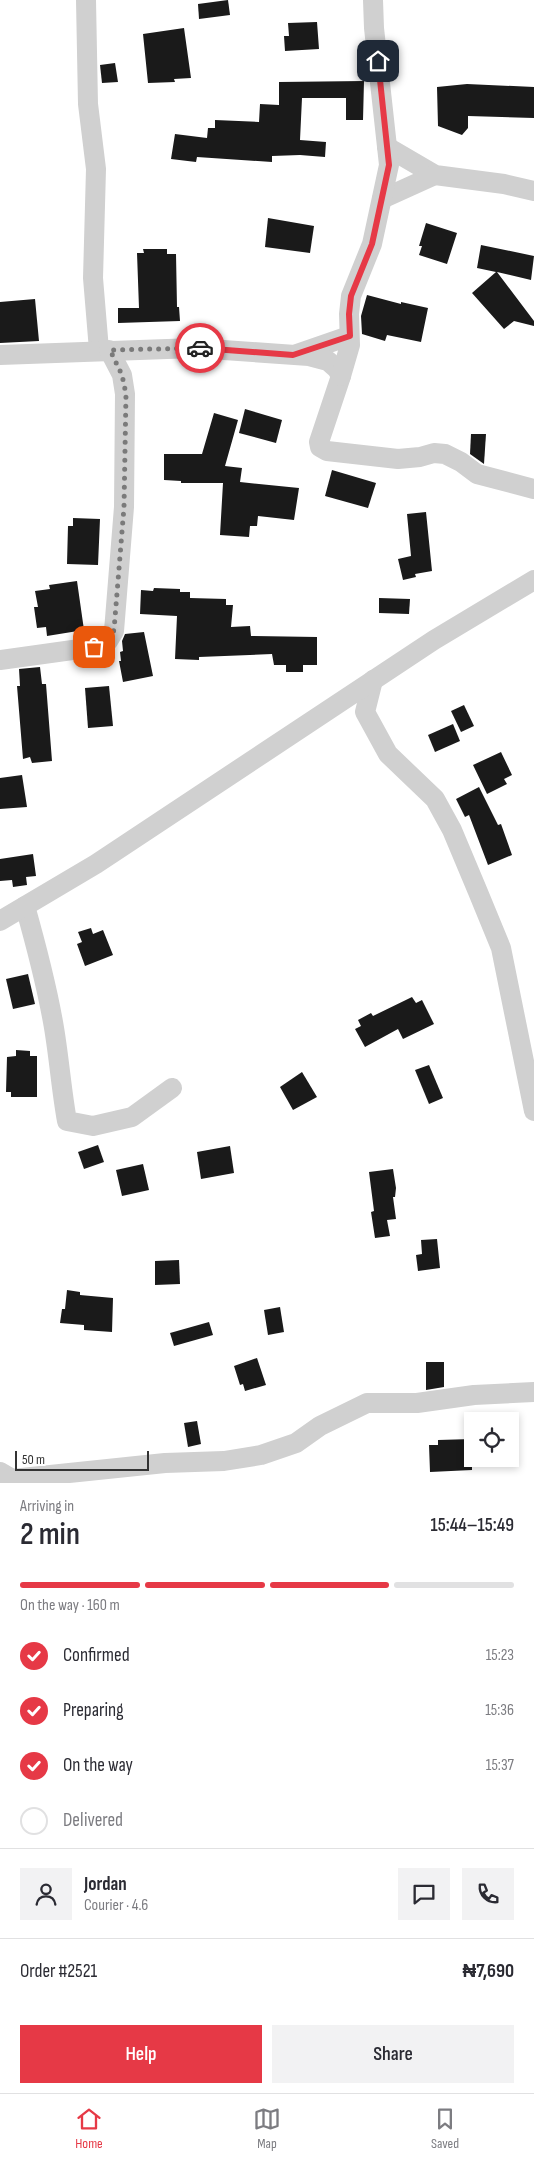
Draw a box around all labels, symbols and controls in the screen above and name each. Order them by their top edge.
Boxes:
pin [357,40,399,82]
icon: home [364,47,392,75]
courier [175,323,225,373]
icon: car [186,334,214,362]
pin [73,626,115,668]
icon: bag [80,633,108,661]
map controls [464,1412,519,1467]
button: locate [464,1412,519,1467]
scale bar [15,1448,149,1471]
text: 50 m [22,1451,45,1468]
text: Arriving in [20,1497,74,1516]
text: 15:44–15:49 [431,1514,514,1537]
text: 2 min [20,1515,80,1554]
text: On the way · 160 m [20,1596,120,1615]
icon: check [20,1642,48,1670]
text: Confirmed [63,1644,130,1667]
text: 15:23 [486,1646,514,1665]
icon: check [20,1697,48,1725]
text: Preparing [63,1699,124,1722]
text: 15:36 [485,1701,514,1720]
icon: check [20,1752,48,1780]
text: On the way [63,1754,133,1777]
text: 15:37 [486,1756,514,1775]
text: Delivered [63,1809,123,1832]
button: person [20,1868,72,1920]
button: chat [398,1868,450,1920]
button: phone [462,1868,514,1920]
text: Jordan [84,1873,127,1896]
text: Courier · 4.6 [84,1896,148,1915]
text: Order #2521 [20,1960,97,1983]
text: ₦7,690 [463,1960,514,1983]
button: Help [20,2025,262,2083]
button: Share [272,2025,514,2083]
tab: Home [75,2105,103,2152]
tab: Map [253,2105,281,2152]
tab: Saved [431,2105,459,2152]

